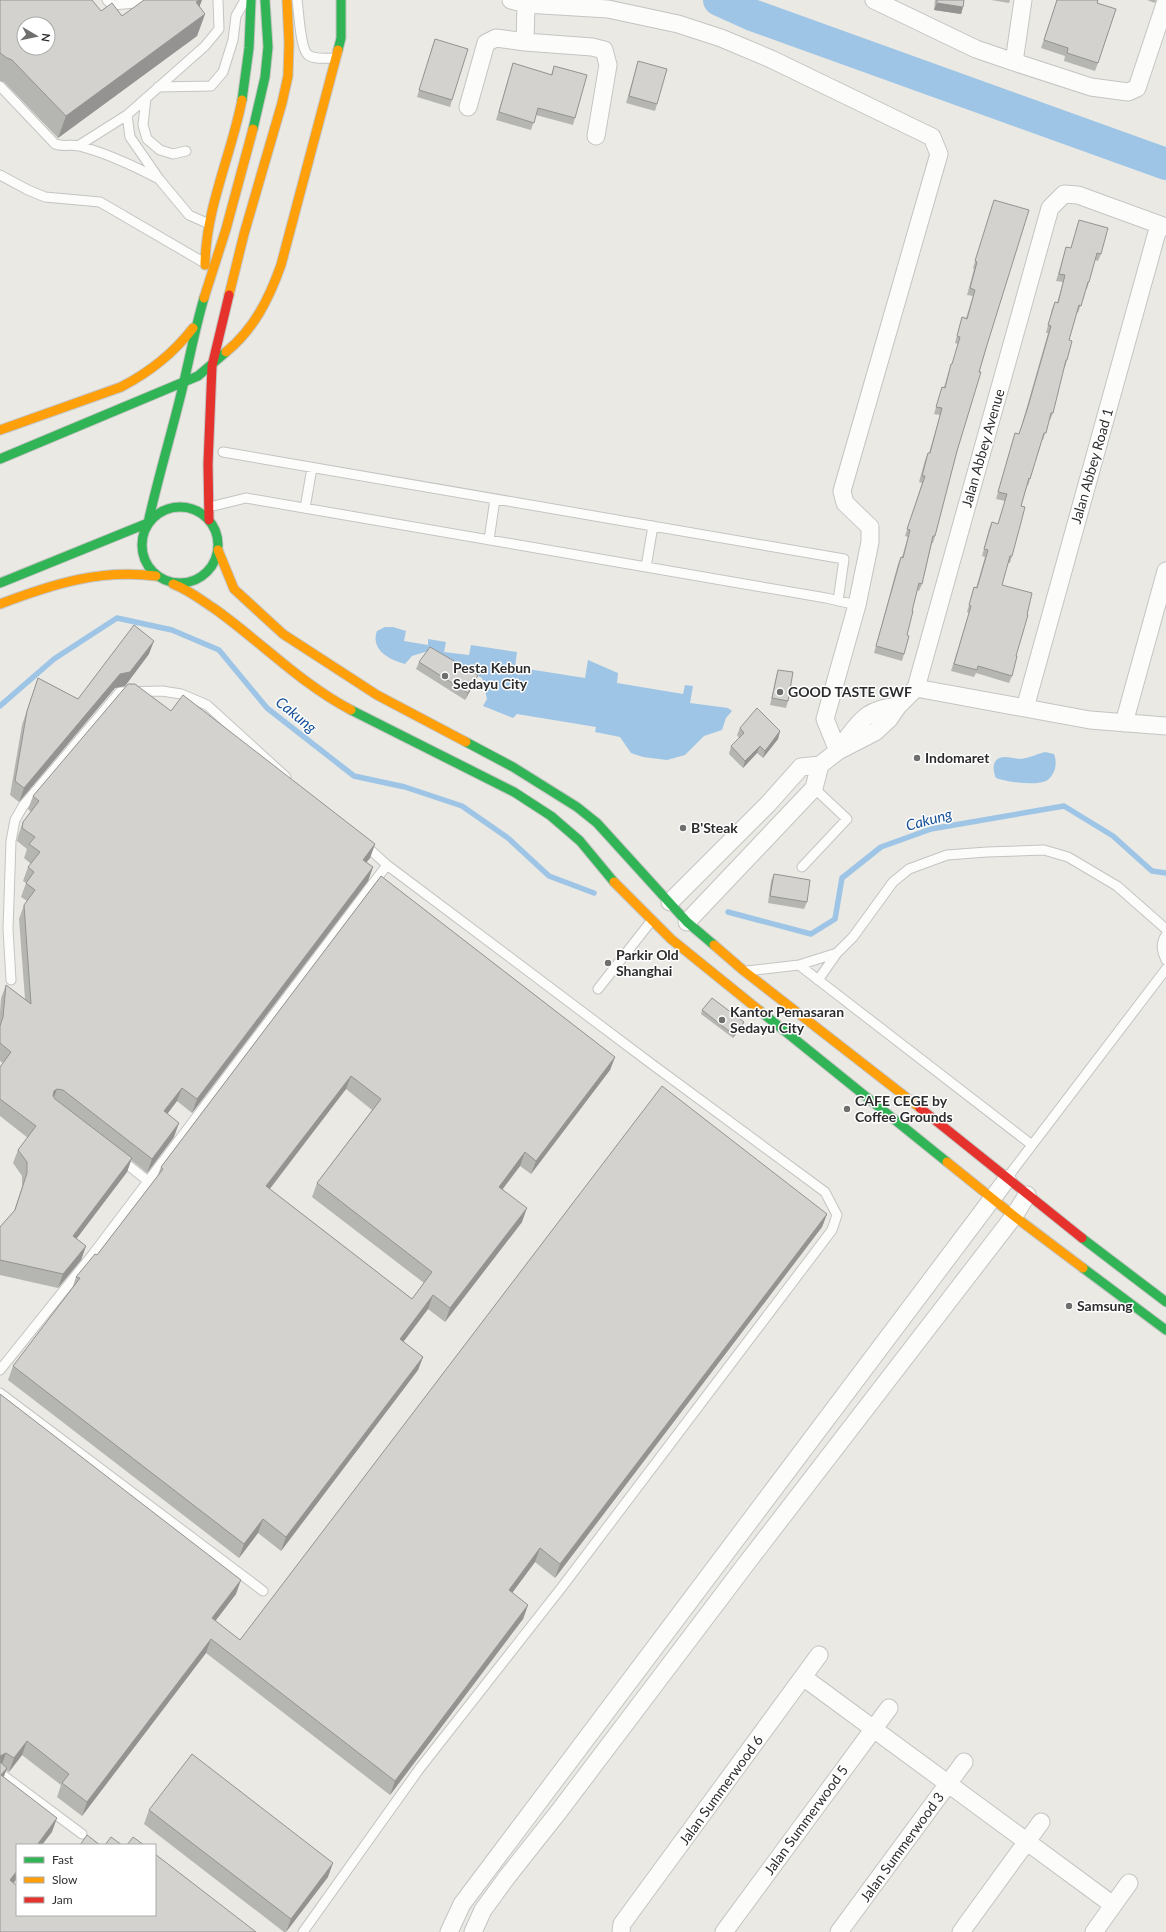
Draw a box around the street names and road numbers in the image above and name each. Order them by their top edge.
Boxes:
street label: Jalan Abbey Avenue [957,387,1008,509]
street label: Jalan Abbey Road 1 [1067,406,1116,526]
street label: Jalan Summerwood 6 [675,1732,766,1848]
street label: Jalan Summerwood 5 [760,1762,851,1878]
street label: Jalan Summerwood 3 [856,1789,947,1905]

